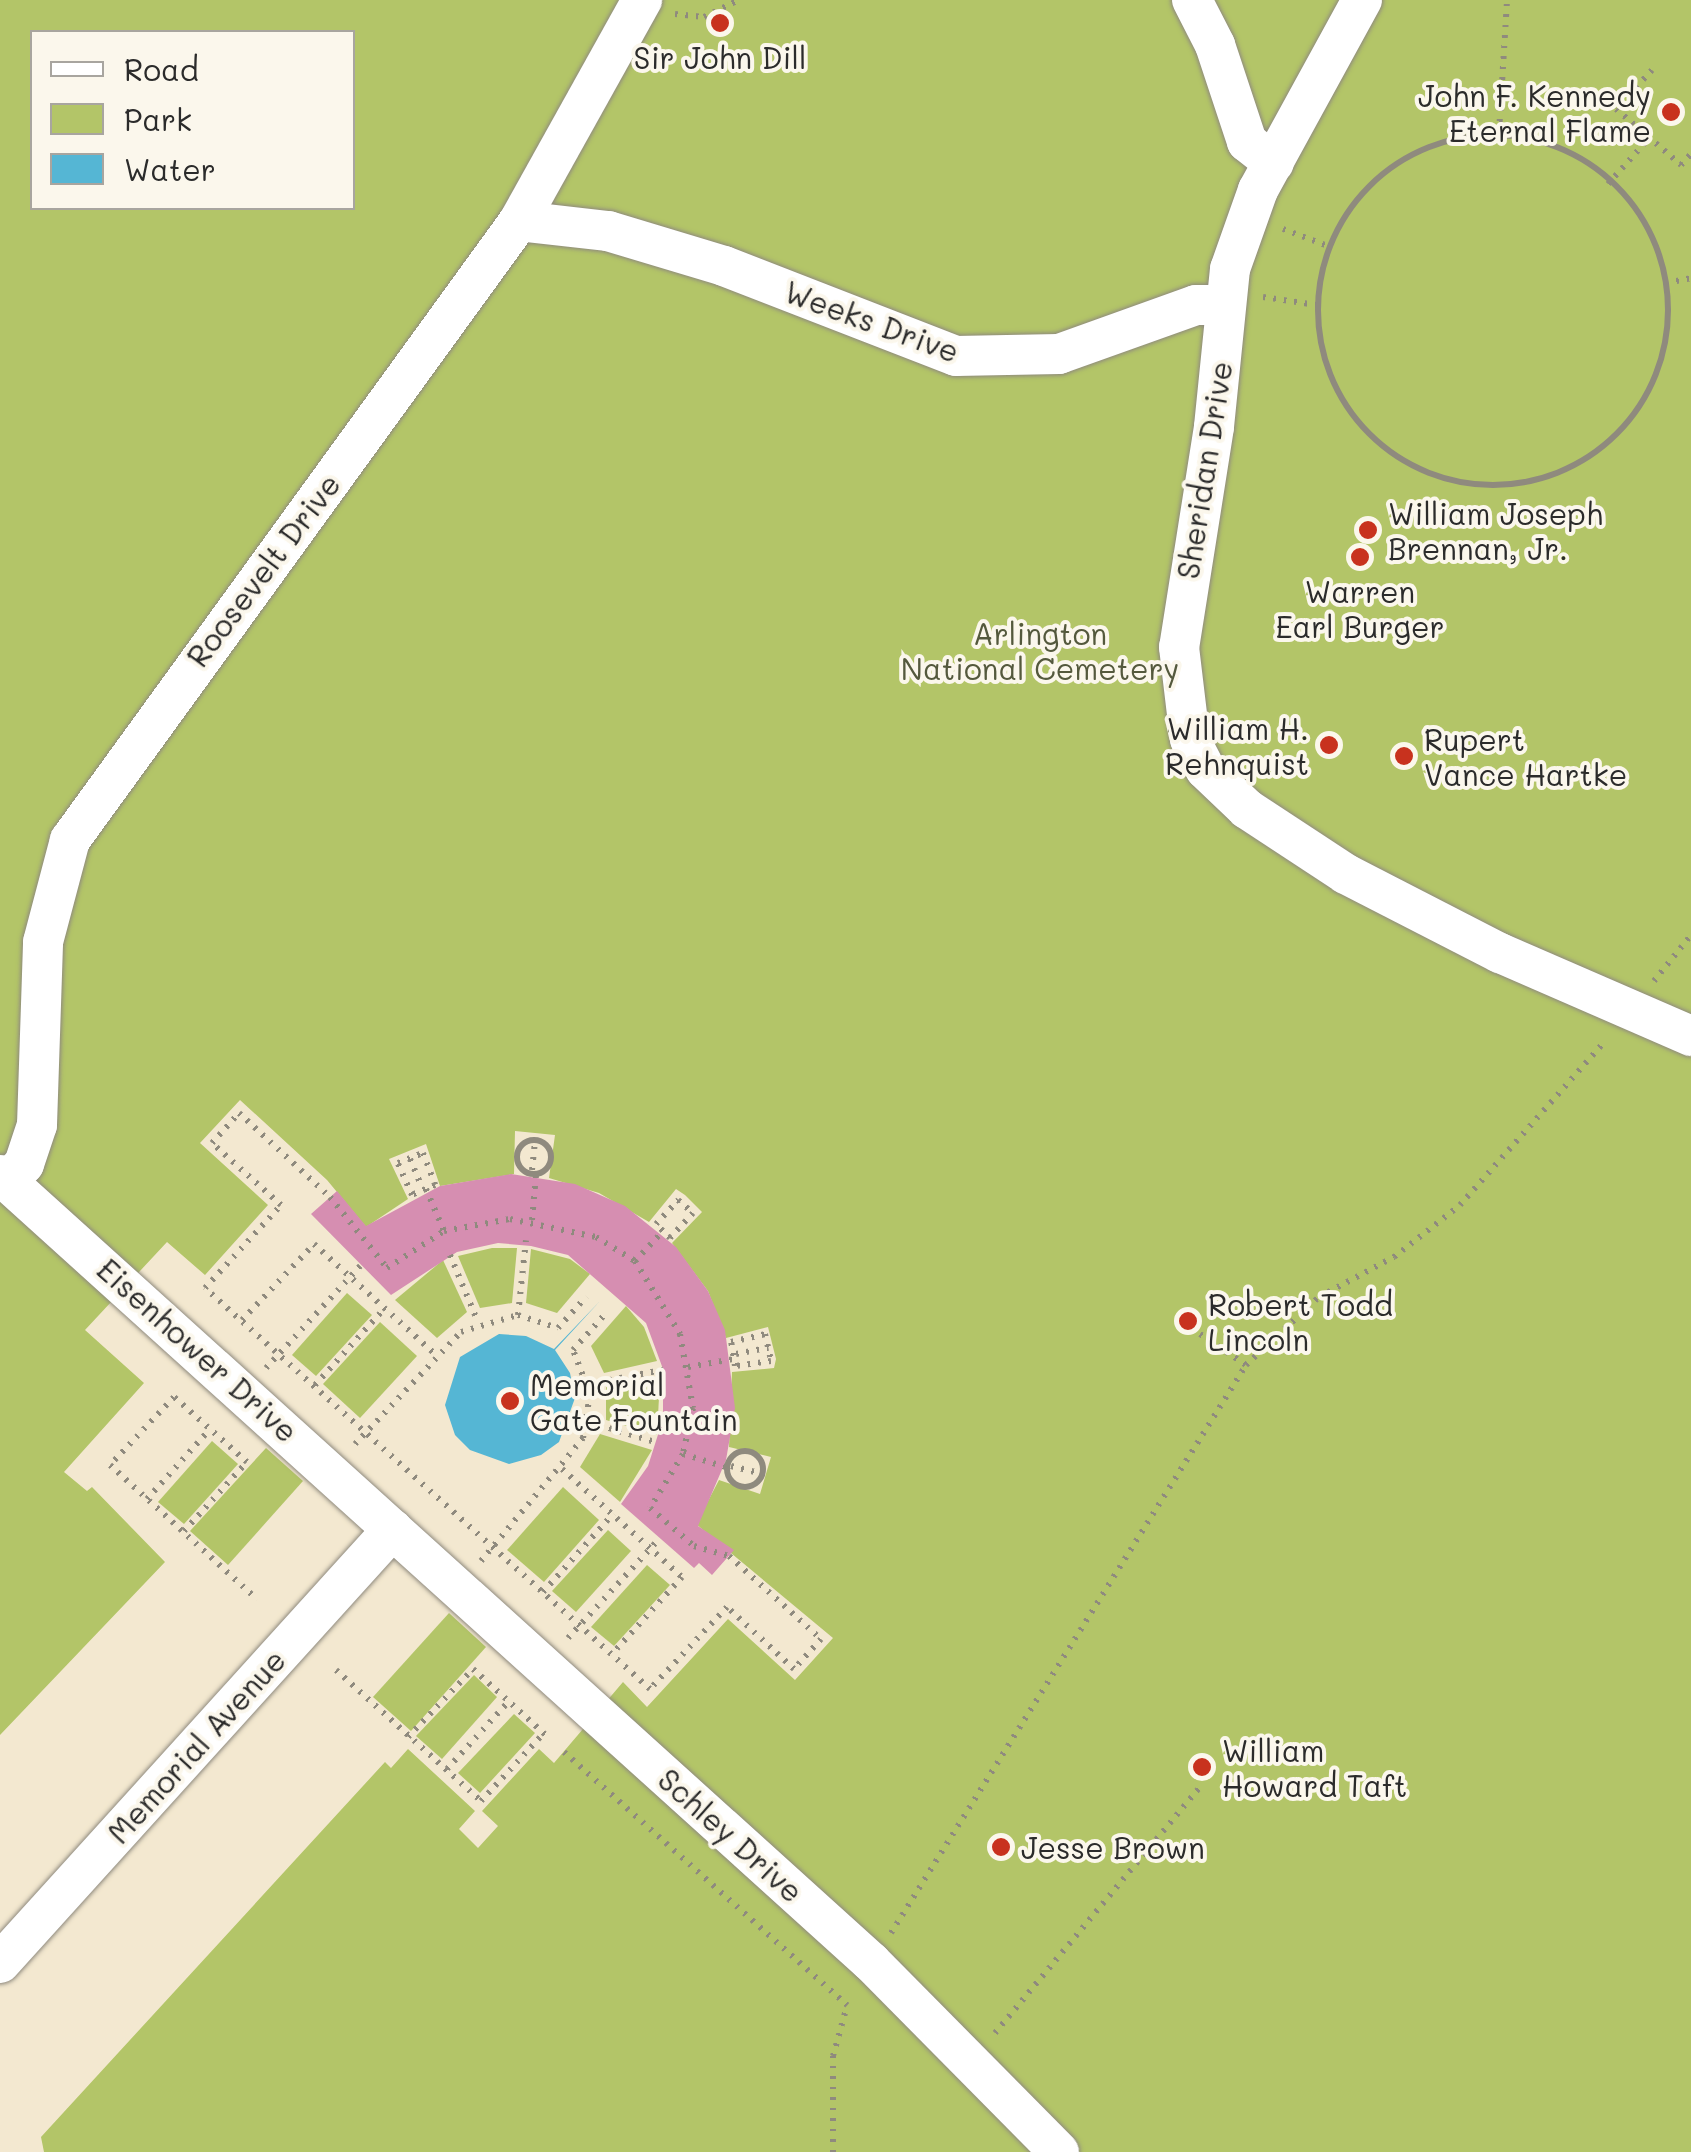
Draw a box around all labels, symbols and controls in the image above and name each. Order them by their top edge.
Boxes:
marker: Sir John Dill [709,12,731,34]
legend [30,30,355,210]
place label: Sir John Dill [634,39,806,75]
text: Road [124,49,199,89]
place label: John F. Kennedy Eternal Flame [1418,77,1651,148]
text: Park [124,99,192,139]
marker: John F. Kennedy Eternal Flame [1660,101,1682,123]
text: Water [124,149,216,189]
street label: Weeks Drive [780,273,964,369]
street label: Sheridan Drive [1169,359,1239,581]
street label: Roosevelt Drive [179,467,347,673]
place label: William Joseph Brennan, Jr. [1388,495,1603,566]
marker: William Joseph Brennan, Jr. [1357,519,1379,541]
marker: Warren Earl Burger [1349,546,1371,568]
place label: Warren Earl Burger [1275,573,1445,644]
park label: Arlington National Cemetery [901,615,1179,686]
place label: William H. Rehnquist [1165,710,1309,780]
place label: Rupert Vance Hartke [1424,721,1627,792]
marker: William H. Rehnquist [1318,734,1340,756]
marker: Rupert Vance Hartke [1393,745,1415,767]
street label: Eisenhower Drive [91,1251,305,1449]
place label: Robert Todd Lincoln [1208,1286,1393,1356]
marker: Robert Todd Lincoln [1177,1310,1199,1332]
place label: Memorial Gate Fountain [530,1366,738,1436]
marker: Memorial Gate Fountain [499,1390,521,1412]
street label: Memorial Avenue [100,1642,292,1850]
place label: William Howard Taft [1222,1732,1407,1802]
marker: William Howard Taft [1191,1756,1213,1778]
street label: Schley Drive [651,1761,811,1909]
place label: Jesse Brown [1021,1829,1205,1865]
marker: Jesse Brown [990,1836,1012,1858]

